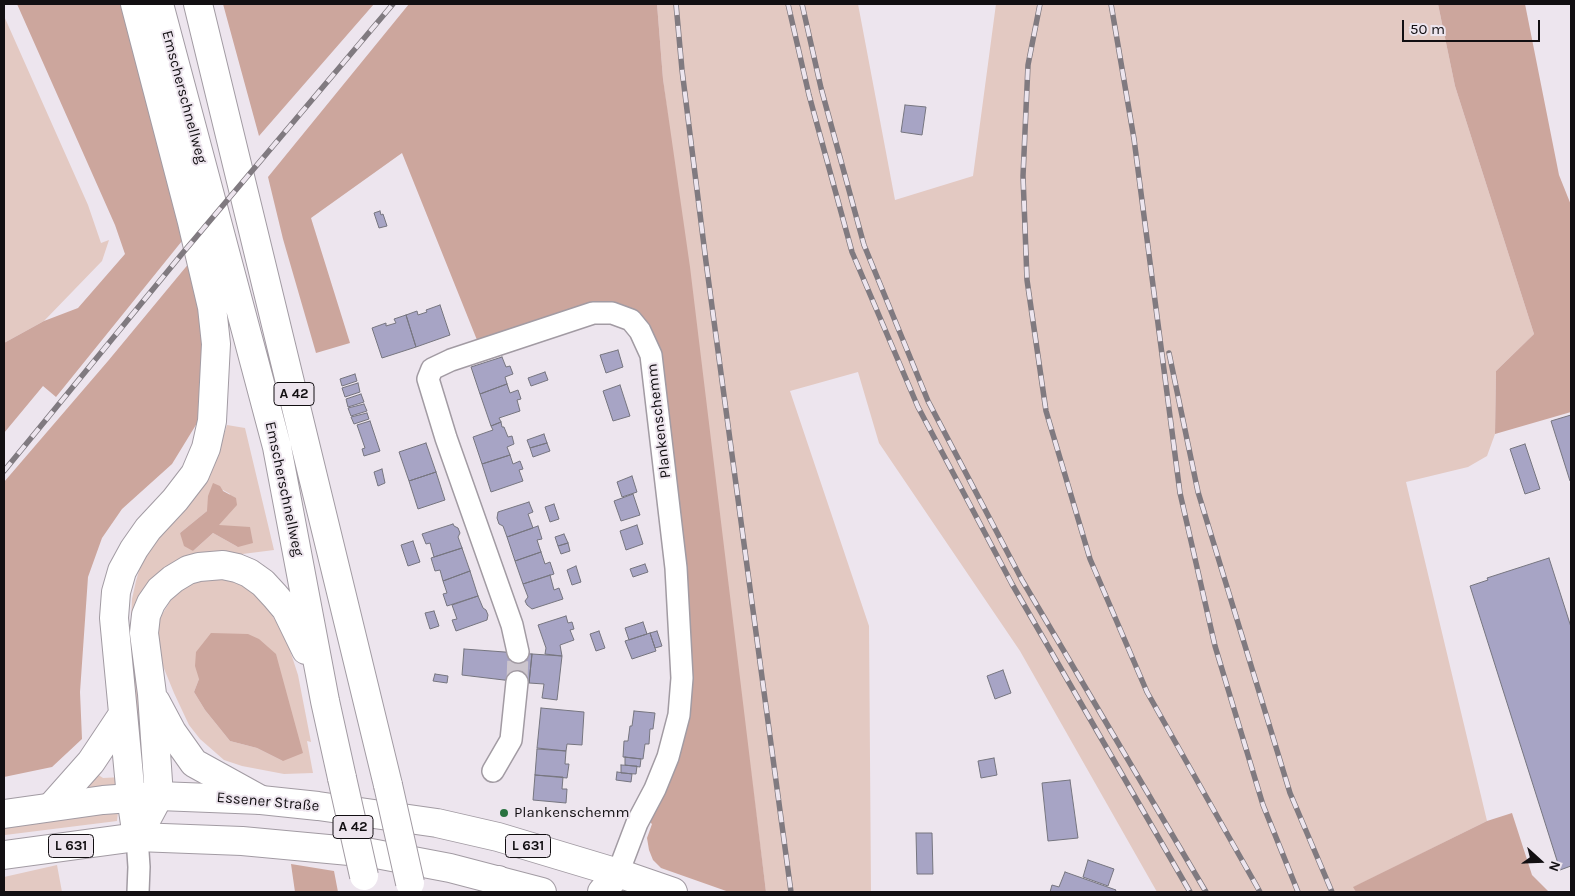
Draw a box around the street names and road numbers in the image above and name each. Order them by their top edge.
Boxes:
street label: Emscherschnellweg [158,28,210,166]
street label: Plankenschemm [643,363,675,479]
road number: A 42 [274,382,314,406]
street label: Emscherschnellweg [261,420,307,558]
street label: Essener Straße [216,789,320,815]
road number: A 42 [333,816,373,839]
road number: L 631 [48,834,94,858]
road number: L 631 [506,834,550,858]

